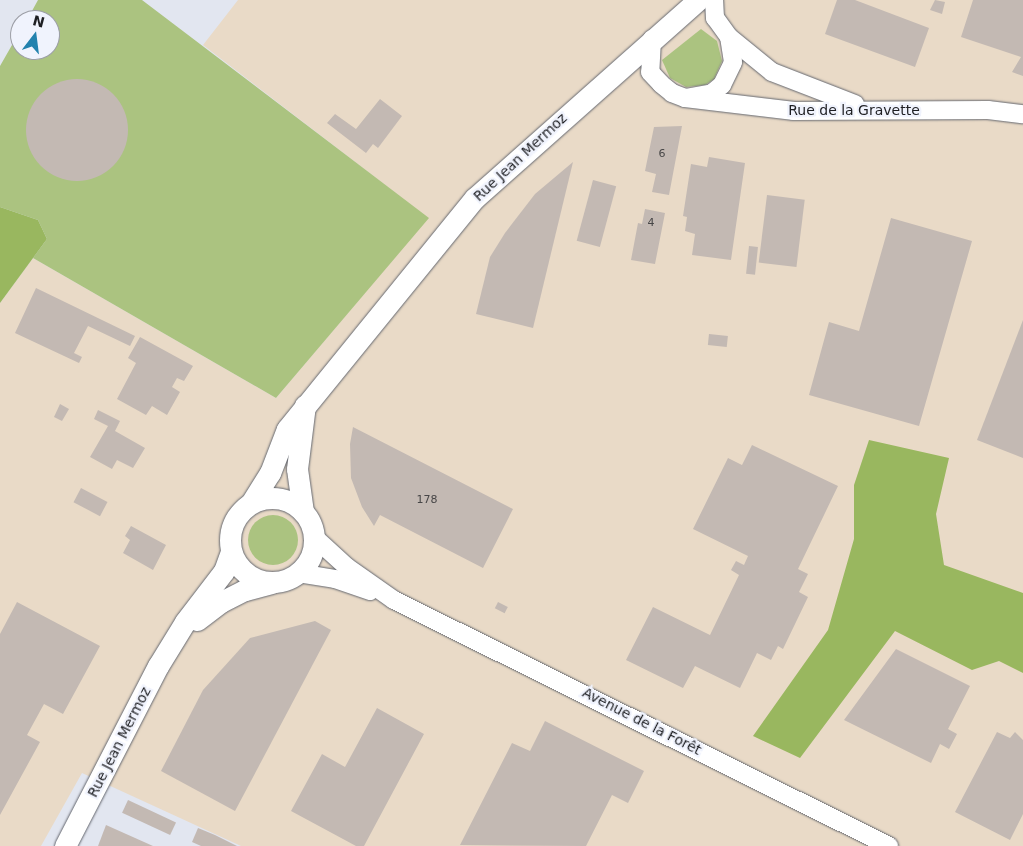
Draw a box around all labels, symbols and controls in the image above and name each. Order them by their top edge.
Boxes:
north arrow [10,10,60,60]
text: N [31,12,46,31]
street label: Rue de la Gravette [788,102,920,118]
street label: Rue Jean Mermoz [470,109,570,205]
house number: 6 [659,147,665,161]
house number: 4 [648,216,654,230]
house number: 178 [417,493,437,507]
street label: Rue Jean Mermoz [84,684,154,800]
street label: Avenue de la Forêt [580,684,704,758]

